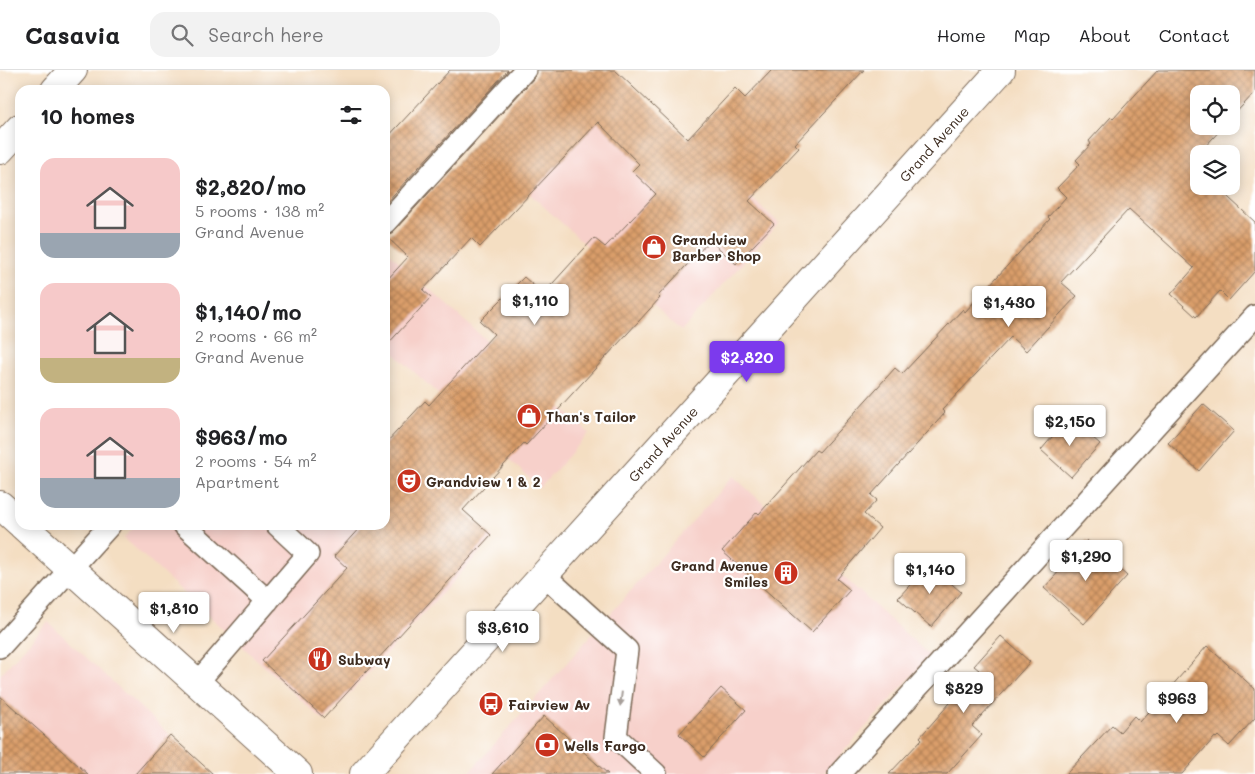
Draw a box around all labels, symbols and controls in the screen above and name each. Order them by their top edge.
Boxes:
search box [150,12,500,57]
text: Casavia [25,19,120,50]
icon: search [168,21,196,49]
text: Search here [208,22,324,47]
text: Home [937,23,986,47]
text: Map [1014,23,1050,47]
text: About [1078,23,1131,47]
text: Contact [1159,23,1230,47]
map controls [1190,85,1240,195]
button: locate [1190,85,1240,135]
icon: filters [337,101,365,129]
text: 10 homes [40,102,135,129]
street label: Grand Avenue [895,102,973,186]
button: layers [1190,145,1240,195]
text: $2,820/mo [195,173,306,200]
icon: home [80,178,140,238]
text: 5 rooms · 138 m² [195,200,324,221]
text: Grand Avenue [195,221,304,242]
place label: Grandview Barber Shop [672,230,761,265]
shop icon: Grandview Barber Shop [641,234,667,260]
pin: $1,110 [494,284,576,326]
pin: $1,430 [968,286,1050,328]
text: $1,110 [512,289,558,310]
text: $1,430 [983,291,1035,312]
text: $1,140/mo [195,298,302,325]
icon: home [80,303,140,363]
text: 2 rooms · 66 m² [195,325,317,346]
pin: $2,820 [706,340,788,383]
text: Grand Avenue [195,346,304,367]
text: $2,820 [721,346,773,367]
street label: Grand Avenue [624,402,702,486]
shop icon: Than's Tailor [516,403,542,429]
pin: $2,150 [1029,404,1111,447]
place label: Than's Tailor [546,407,636,426]
text: $2,150 [1045,410,1095,431]
text: $963/mo [195,423,288,450]
icon: home [80,428,140,488]
text: 2 rooms · 54 m² [195,450,316,471]
theatre icon: Grandview 1 & 2 [396,468,422,494]
text: Apartment [195,471,280,492]
place label: Grandview 1 & 2 [426,472,541,491]
pin: $1,290 [1045,540,1127,582]
text: $1,290 [1061,545,1111,566]
pin: $1,140 [889,552,971,595]
place label: Grand Avenue Smiles [671,556,768,591]
text: $1,140 [905,558,955,579]
building icon: Grand Avenue Smiles [773,560,799,586]
pin: $1,810 [133,592,215,634]
text: $1,810 [149,597,199,618]
pin: $3,610 [462,610,544,653]
text: $3,610 [477,616,529,637]
restaurant icon: Subway [307,646,333,672]
place label: Subway [338,650,391,669]
pin: $829 [934,672,994,714]
text: $829 [945,677,983,698]
pin: $963 [1147,682,1207,724]
text: $963 [1158,687,1196,708]
bus stop icon: Fairview Av [478,691,504,717]
one-way arrow [617,691,625,707]
place label: Fairview Av [508,695,590,714]
bank icon: Wells Fargo [534,732,560,758]
place label: Wells Fargo [564,736,646,755]

